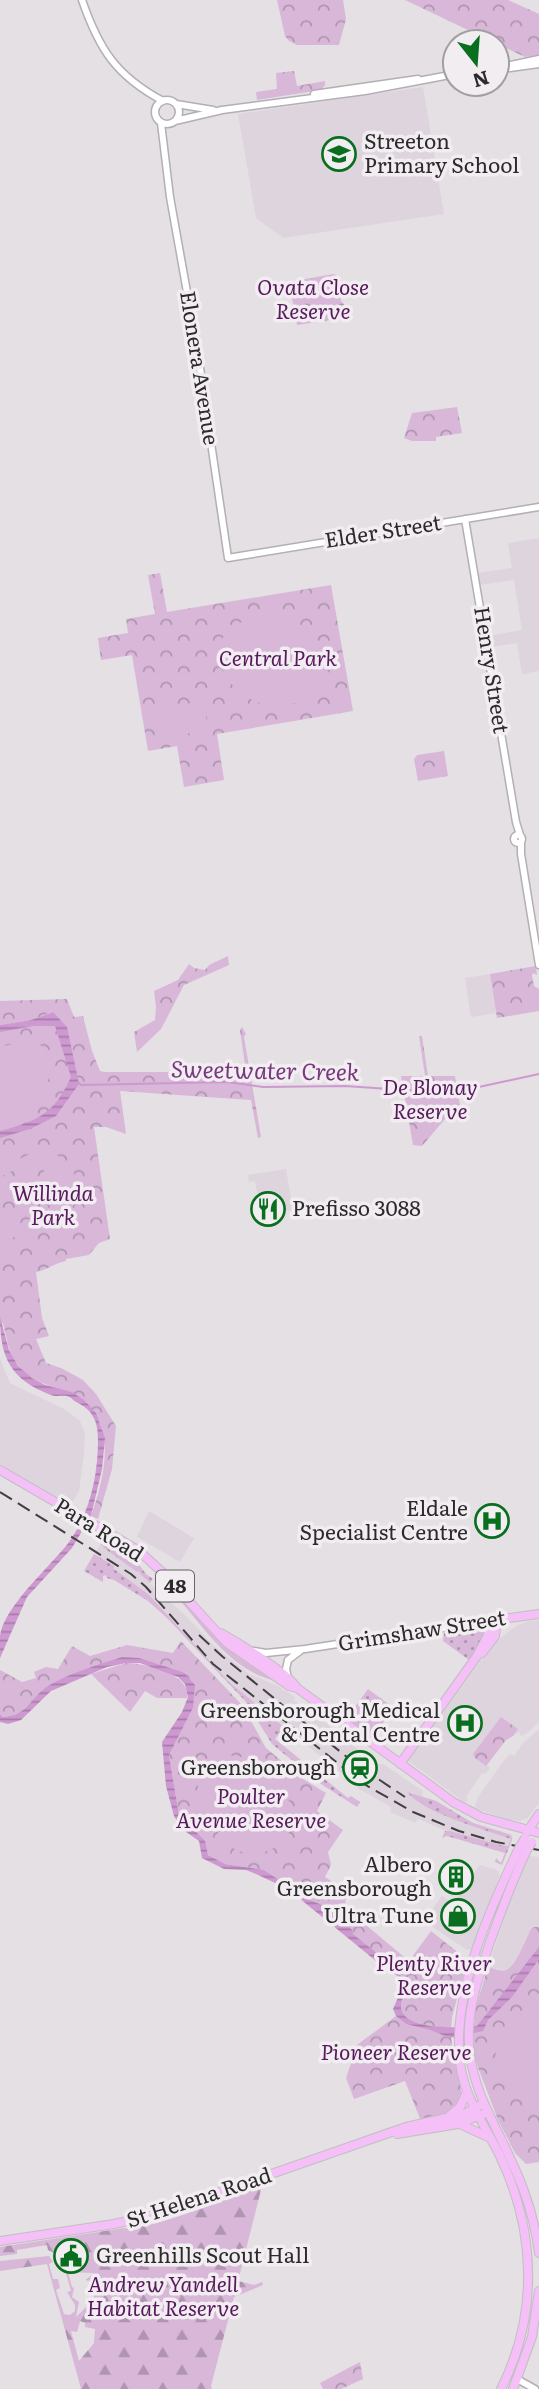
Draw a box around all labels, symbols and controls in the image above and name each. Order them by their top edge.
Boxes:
north arrow [441,28,511,98]
text: N [469,64,493,96]
place label: Streeton Primary School [364,124,519,179]
school or university icon: Streeton Primary School [320,135,358,173]
park label: Ovata Close Reserve [257,270,369,325]
street label: Elonera Avenue [174,288,229,447]
street label: Elder Street [322,505,444,554]
street label: Henry Street [468,604,519,736]
park label: Central Park [219,641,338,672]
water label: Sweetwater Creek [171,1050,360,1088]
park label: De Blonay Reserve [383,1070,477,1125]
park label: Willinda Park [12,1176,94,1231]
restaurant icon: Prefisso 3088 [249,1190,287,1228]
place label: Prefisso 3088 [292,1191,421,1222]
street label: Para Road [50,1488,151,1568]
place label: Eldale Specialist Centre [299,1491,468,1546]
hospital icon: Eldale Specialist Centre [473,1502,511,1540]
road number: 48 [156,1570,194,1602]
street label: Grimshaw Street [336,1600,508,1657]
place label: Greensborough Medical & Dental Centre [200,1693,440,1748]
hospital icon: Greensborough Medical & Dental Centre [446,1704,484,1742]
station icon: Greensborough [341,1749,379,1787]
place label: Greensborough [181,1750,336,1781]
park label: Poulter Avenue Reserve [176,1779,326,1834]
place label: Albero Greensborough [277,1847,432,1902]
building icon: Albero Greensborough [437,1858,475,1896]
shop icon: Ultra Tune [439,1897,477,1935]
place label: Ultra Tune [324,1898,434,1929]
park label: Plenty River Reserve [376,1946,492,2001]
park label: Pioneer Reserve [320,2035,472,2066]
street label: St Helena Road [122,2158,275,2234]
public building icon: Greenhills Scout Hall [52,2237,90,2275]
place label: Greenhills Scout Hall [96,2238,309,2269]
park label: Andrew Yandell Habitat Reserve [87,2267,239,2322]

